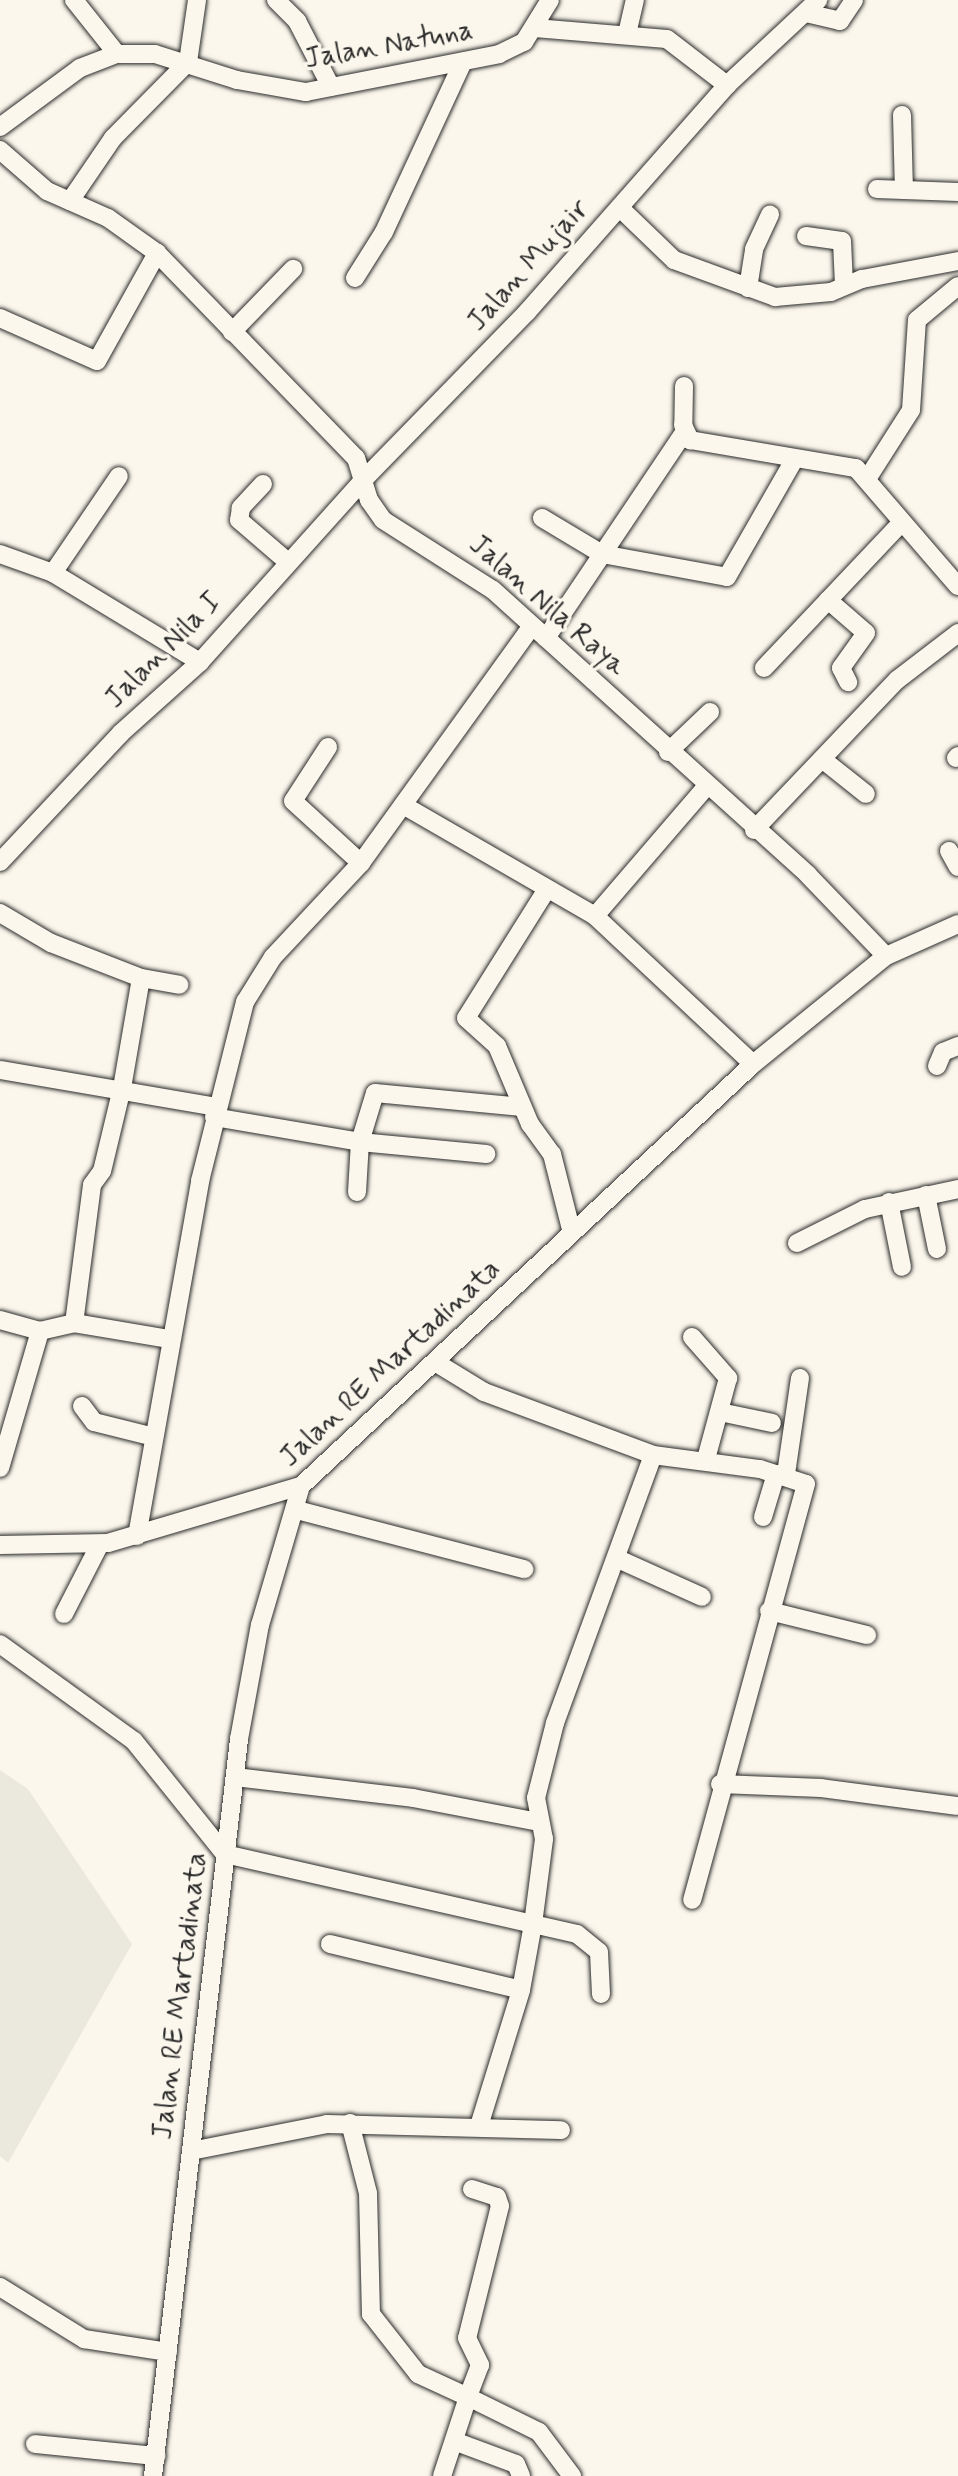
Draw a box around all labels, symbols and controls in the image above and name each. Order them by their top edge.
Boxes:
street label: Jalan Natuna [303,15,475,77]
street label: Jalan Mujair [462,195,596,337]
street label: Jalan Nila Raya [463,530,631,682]
street label: Jalan Nila I [100,587,228,715]
street label: Jalan RE Martadinata [280,1259,502,1469]
street label: Jalan RE Martadinata [148,1859,214,2133]

